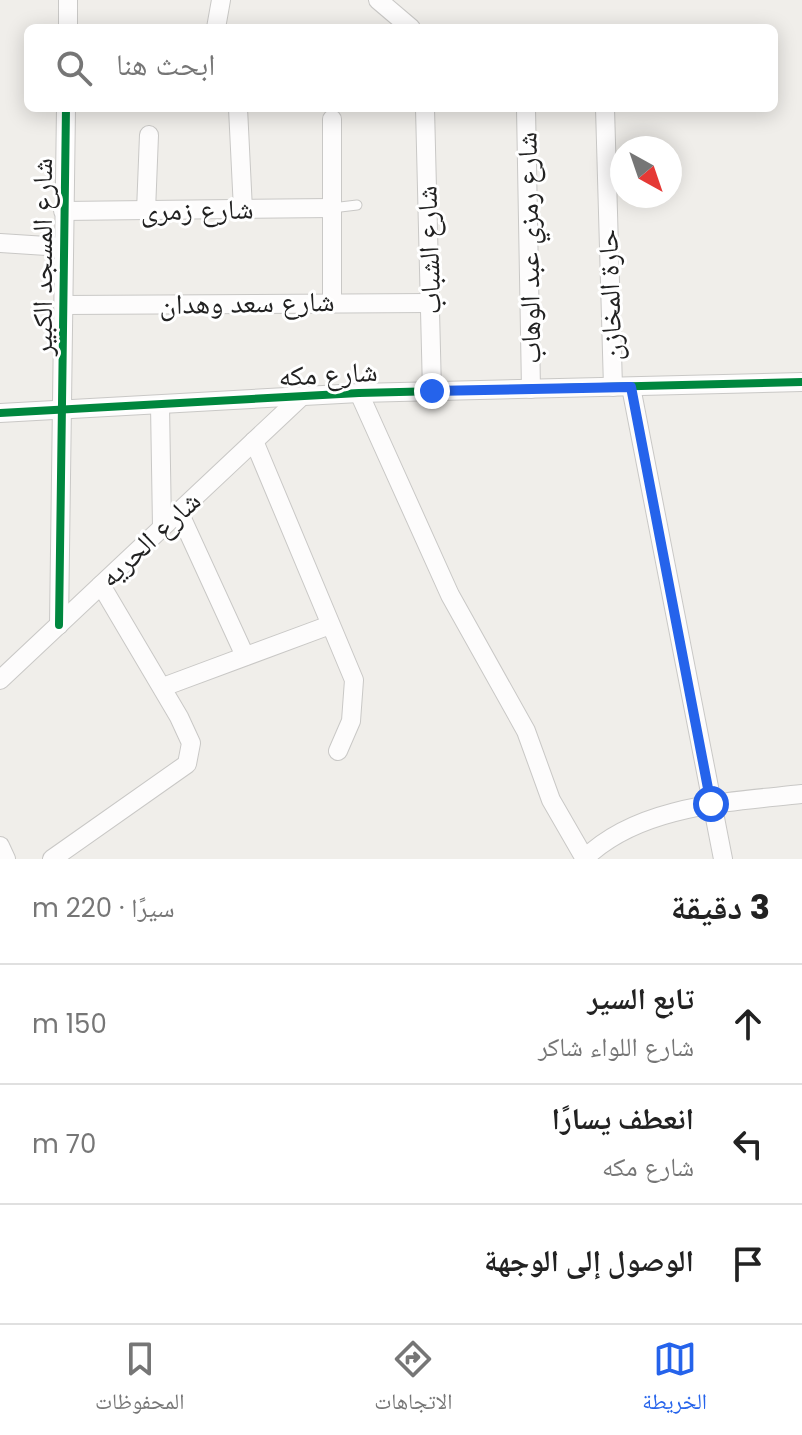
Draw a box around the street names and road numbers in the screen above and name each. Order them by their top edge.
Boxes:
street label: شارع رمزي عبد الوهاب [507,132,554,364]
street label: شارع المسجد الكبير [23,158,62,357]
street label: شارع الشباب [407,185,451,315]
street label: شارع زمرى [140,190,254,230]
street label: حارة المخازن [588,229,632,361]
street label: شارع سعد وهدان [159,282,335,324]
street label: شارع مكه [278,352,378,396]
street label: شارع الحريه [91,482,209,596]

